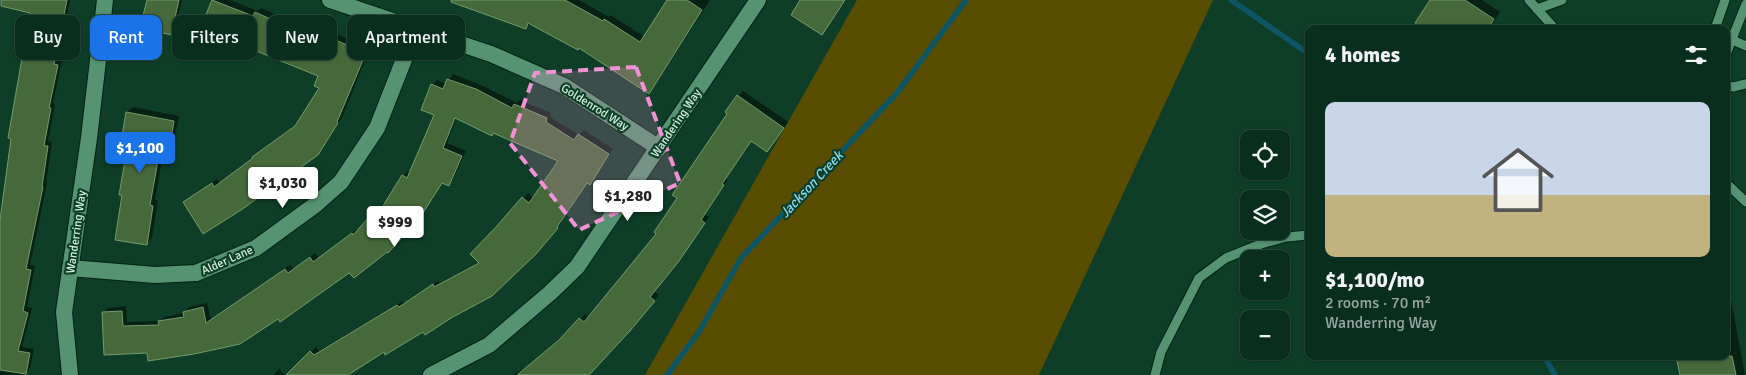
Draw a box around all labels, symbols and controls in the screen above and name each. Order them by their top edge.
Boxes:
chip: Buy [15,15,80,60]
chip: Rent [90,15,162,60]
chip: Filters [172,15,257,60]
chip: New [267,15,337,60]
chip: Apartment [347,15,465,60]
icon: filters [1682,41,1710,69]
text: 4 homes [1325,42,1400,68]
street label: Goldenrod Way [558,81,632,134]
street label: Wandering Way [648,86,705,160]
map controls [1240,130,1290,360]
button: locate [1240,130,1290,180]
pin: $1,100 [99,132,181,174]
icon: home [1473,135,1563,225]
text: $1,100 [116,138,164,158]
water label: Jackson Creek [776,146,848,221]
pin: $1,030 [242,166,324,209]
text: $1,030 [259,173,307,193]
pin: $1,280 [587,180,669,222]
text: $1,280 [604,186,652,206]
street label: Wanderring Way [63,189,90,275]
button: layers [1240,190,1290,240]
pin: $999 [365,206,425,248]
text: $999 [378,212,412,232]
street label: Alder Lane [199,242,255,278]
button: + [1240,250,1290,300]
text: $1,100/mo [1325,267,1424,293]
text: 2 rooms · 70 m² [1325,293,1431,313]
button: − [1240,310,1290,360]
text: Wanderring Way [1325,313,1437,333]

